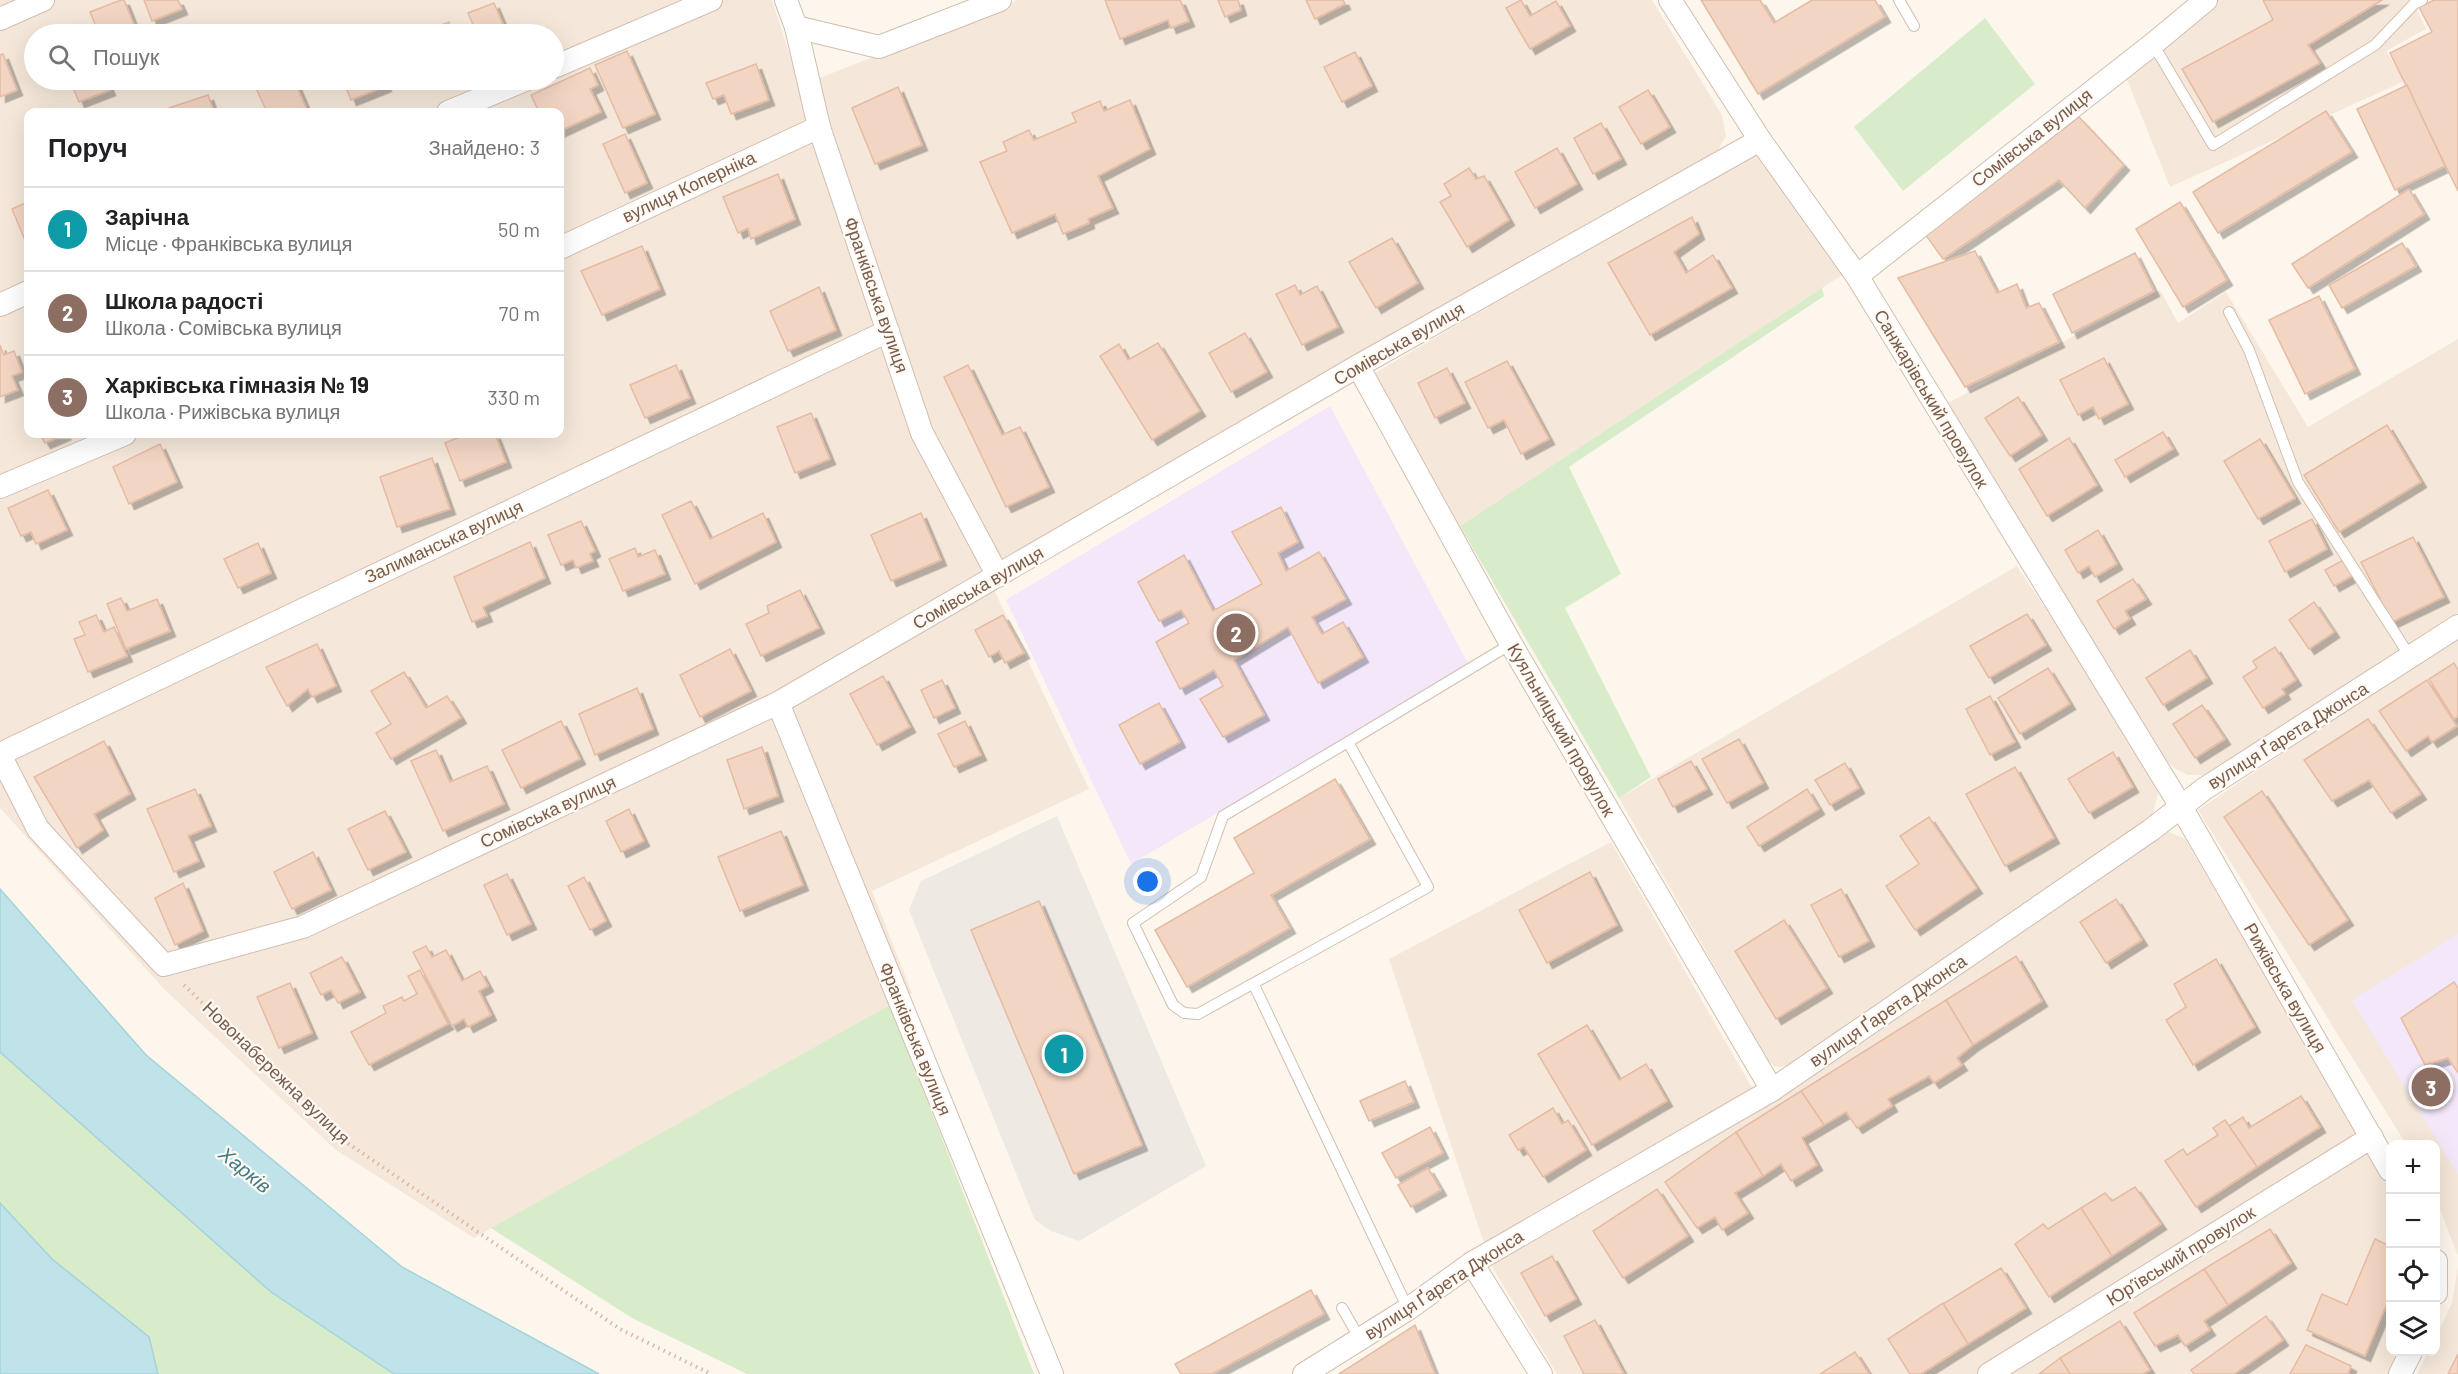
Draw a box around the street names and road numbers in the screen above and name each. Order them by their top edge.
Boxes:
street label: Сомівська вулиця [1967,83,2096,191]
street label: вулиця Коперніка [618,145,760,227]
street label: Франківська вулиця [840,214,914,376]
street label: Сомівська вулиця [1329,297,1468,390]
street label: Санжарівський провулок [1870,305,1994,492]
street label: Залиманська вулиця [361,495,526,587]
street label: Сомівська вулиця [908,541,1047,634]
street label: Куяльницький провулок [1503,639,1621,820]
street label: вулиця Ґарета Джонса [2203,676,2373,794]
street label: Сомівська вулиця [476,770,619,852]
street label: Рижівська вулиця [2240,919,2332,1056]
street label: вулиця Ґарета Джонса [1805,949,1971,1071]
street label: Франківська вулиця [875,959,957,1119]
street label: Новонабережна вулиця [198,996,355,1148]
street label: Юр’ївський провулок [2102,1200,2259,1310]
street label: вулиця Ґарета Джонса [1360,1224,1528,1344]

